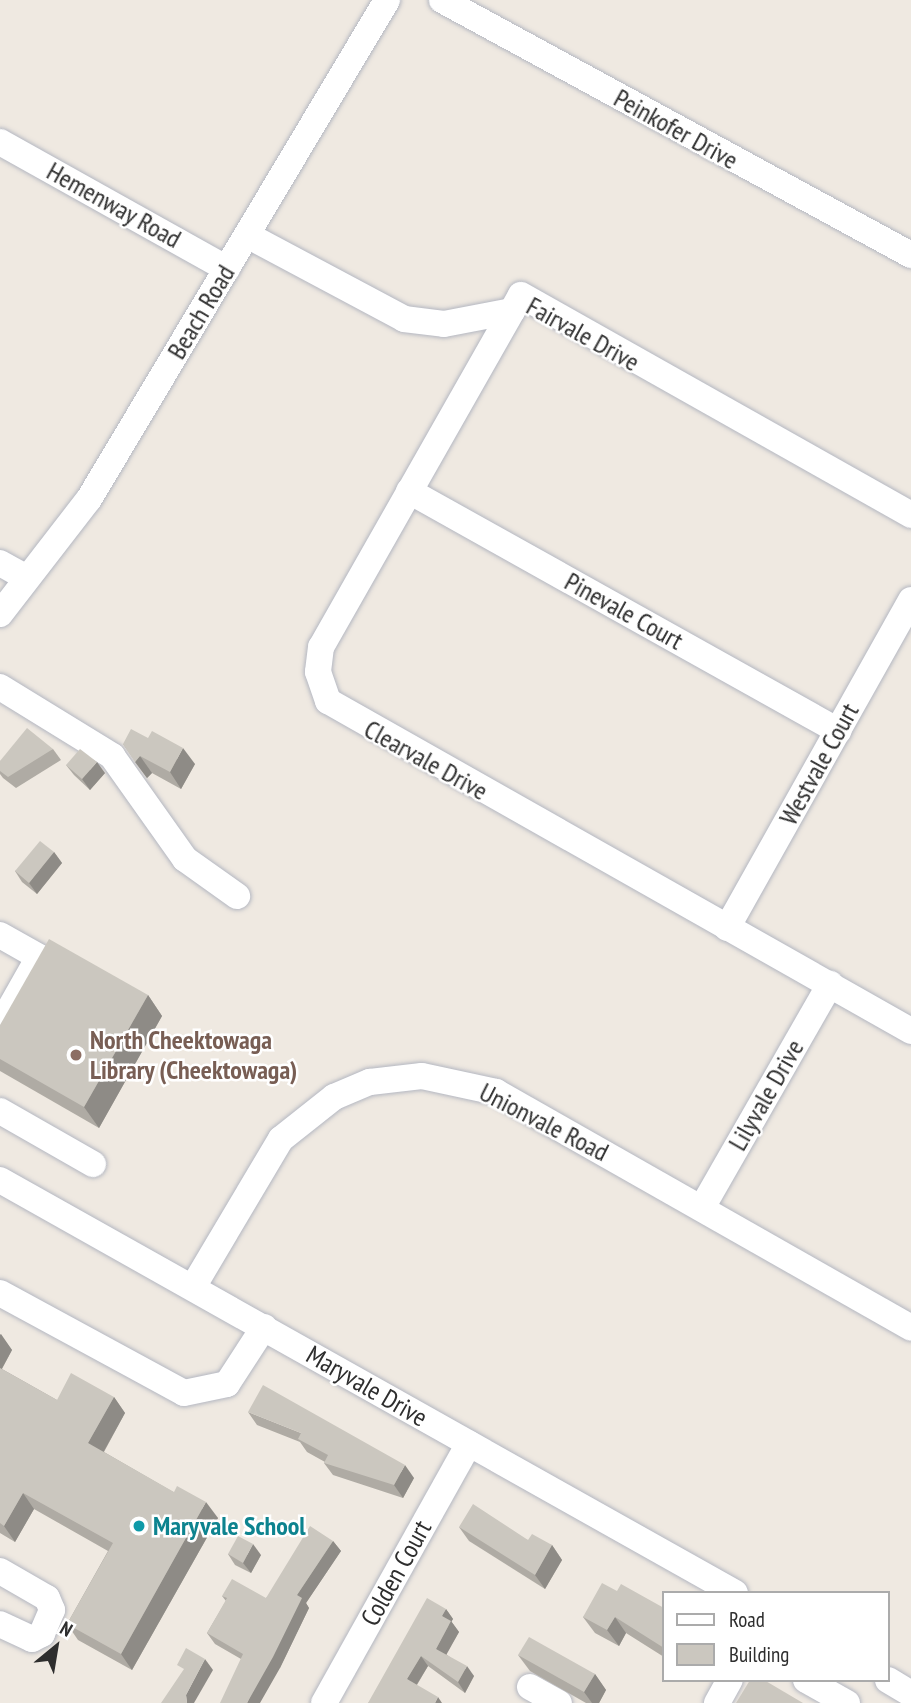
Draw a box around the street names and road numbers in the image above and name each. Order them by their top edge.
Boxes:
street label: Peinkofer Drive [609,82,743,176]
street label: Hemenway Road [41,155,187,255]
street label: Beach Road [161,259,241,365]
street label: Fairvale Drive [521,290,645,378]
street label: Pinevale Court [559,566,689,656]
street label: Westvale Court [773,698,865,830]
street label: Clearvale Drive [359,713,493,807]
street label: Lilyvale Drive [722,1034,810,1156]
street label: Unionvale Road [474,1076,614,1168]
street label: Maryvale Drive [301,1339,433,1433]
street label: Colden Court [354,1515,438,1631]

